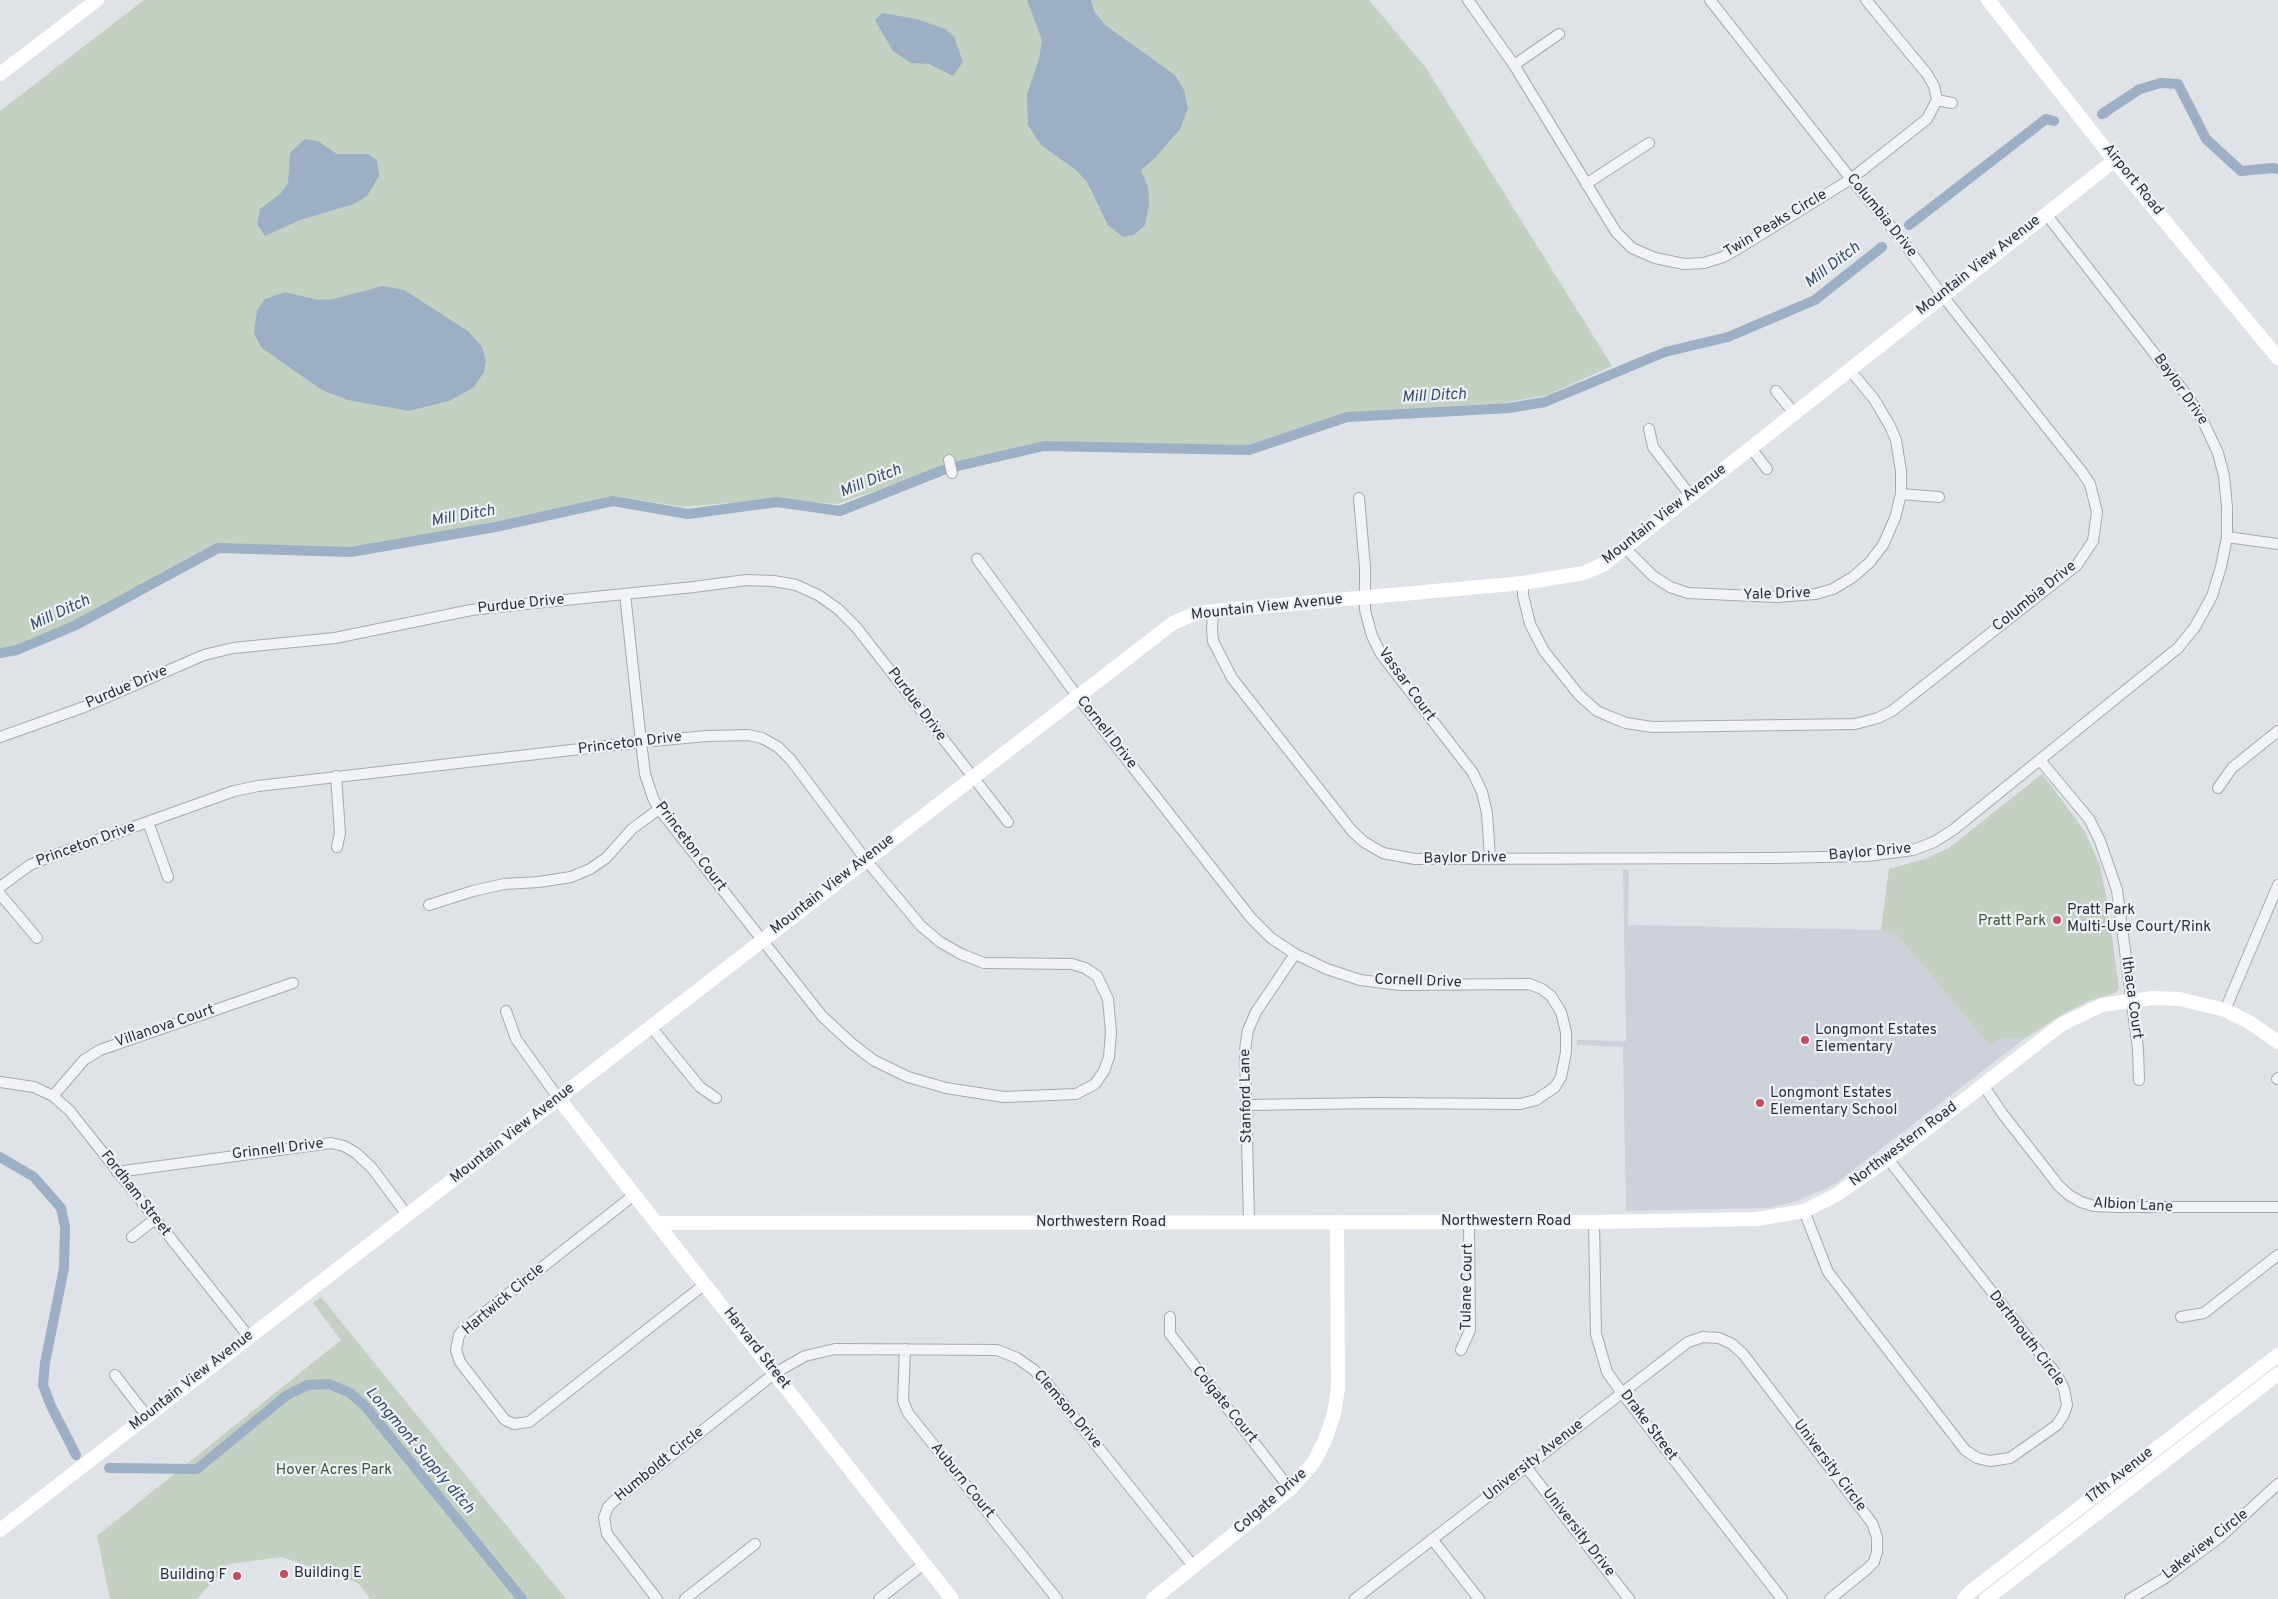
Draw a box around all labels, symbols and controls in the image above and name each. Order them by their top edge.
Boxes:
street label: Airport Road [2098,141,2166,219]
street label: Columbia Drive [1842,170,1920,262]
street label: Twin Peaks Circle [1721,186,1831,262]
street label: Mountain View Avenue [1913,212,2045,320]
water label: Mill Ditch [1802,239,1864,293]
street label: Baylor Drive [2149,351,2211,429]
water label: Mill Ditch [1401,386,1467,408]
water label: Mill Ditch [838,461,904,503]
street label: Mountain View Avenue [1599,461,1731,569]
water label: Mill Ditch [430,502,496,532]
street label: Columbia Drive [1989,558,2081,636]
street label: Yale Drive [1743,585,1811,605]
street label: Purdue Drive [477,591,565,619]
street label: Mountain View Avenue [1190,591,1344,625]
water label: Mill Ditch [27,592,93,636]
street label: Vassar Court [1373,645,1439,725]
street label: Purdue Drive [83,663,171,713]
street label: Purdue Drive [883,665,949,745]
street label: Cornell Drive [1072,693,1140,773]
street label: Princeton Drive [577,729,683,759]
street label: Princeton Court [650,799,730,895]
street label: Princeton Drive [34,819,138,871]
street label: Mountain View Avenue [767,831,899,939]
street label: Baylor Drive [1828,840,1912,866]
street label: Baylor Drive [1423,849,1507,869]
place label: Pratt Park Multi-Use Court/Rink [2067,902,2211,937]
park label: Pratt Park [1978,913,2046,931]
marker: Pratt Park Multi-Use Court/Rink [2051,914,2063,926]
street label: Ithaca Court [2116,955,2146,1041]
street label: Cornell Drive [1374,971,1462,993]
street label: Villanova Court [113,1002,217,1052]
place label: Longmont Estates Elementary [1815,1022,1937,1057]
marker: Longmont Estates Elementary [1799,1034,1811,1046]
street label: Stanford Lane [1237,1049,1257,1143]
street label: Mountain View Avenue [447,1080,579,1188]
place label: Longmont Estates Elementary School [1770,1085,1897,1120]
marker: Longmont Estates Elementary School [1754,1097,1766,1109]
street label: Northwestern Road [1847,1099,1961,1191]
street label: Grinnell Drive [231,1135,325,1165]
street label: Fordham Street [96,1148,174,1240]
street label: Albion Lane [2093,1195,2173,1217]
street label: Northwestern Road [1441,1213,1571,1231]
street label: Northwestern Road [1036,1214,1166,1232]
street label: Tulane Court [1458,1243,1478,1331]
street label: Hartwick Circle [459,1260,549,1340]
street label: Dartmouth Circle [1984,1288,2068,1390]
street label: Harvard Street [719,1305,793,1393]
street label: Mountain View Avenue [126,1327,258,1435]
street label: Colgate Court [1187,1363,1261,1447]
street label: Clemson Drive [1029,1367,1105,1453]
water label: Longmont Supply ditch [360,1384,478,1518]
street label: Drake Street [1615,1387,1681,1465]
street label: University Avenue [1480,1416,1588,1506]
street label: University Circle [1789,1417,1869,1515]
street label: Humboldt Circle [612,1424,708,1506]
street label: Auburn Court [926,1440,998,1522]
street label: 17th Avenue [2083,1444,2157,1508]
park label: Hover Acres Park [276,1462,392,1480]
street label: Colgate Drive [1231,1465,1311,1539]
street label: University Drive [1538,1485,1618,1581]
street label: Lakeview Circle [2160,1506,2252,1584]
place label: Building E [294,1565,362,1583]
place label: Building F [160,1567,227,1585]
marker: Building E [278,1568,290,1580]
marker: Building F [231,1570,243,1582]

